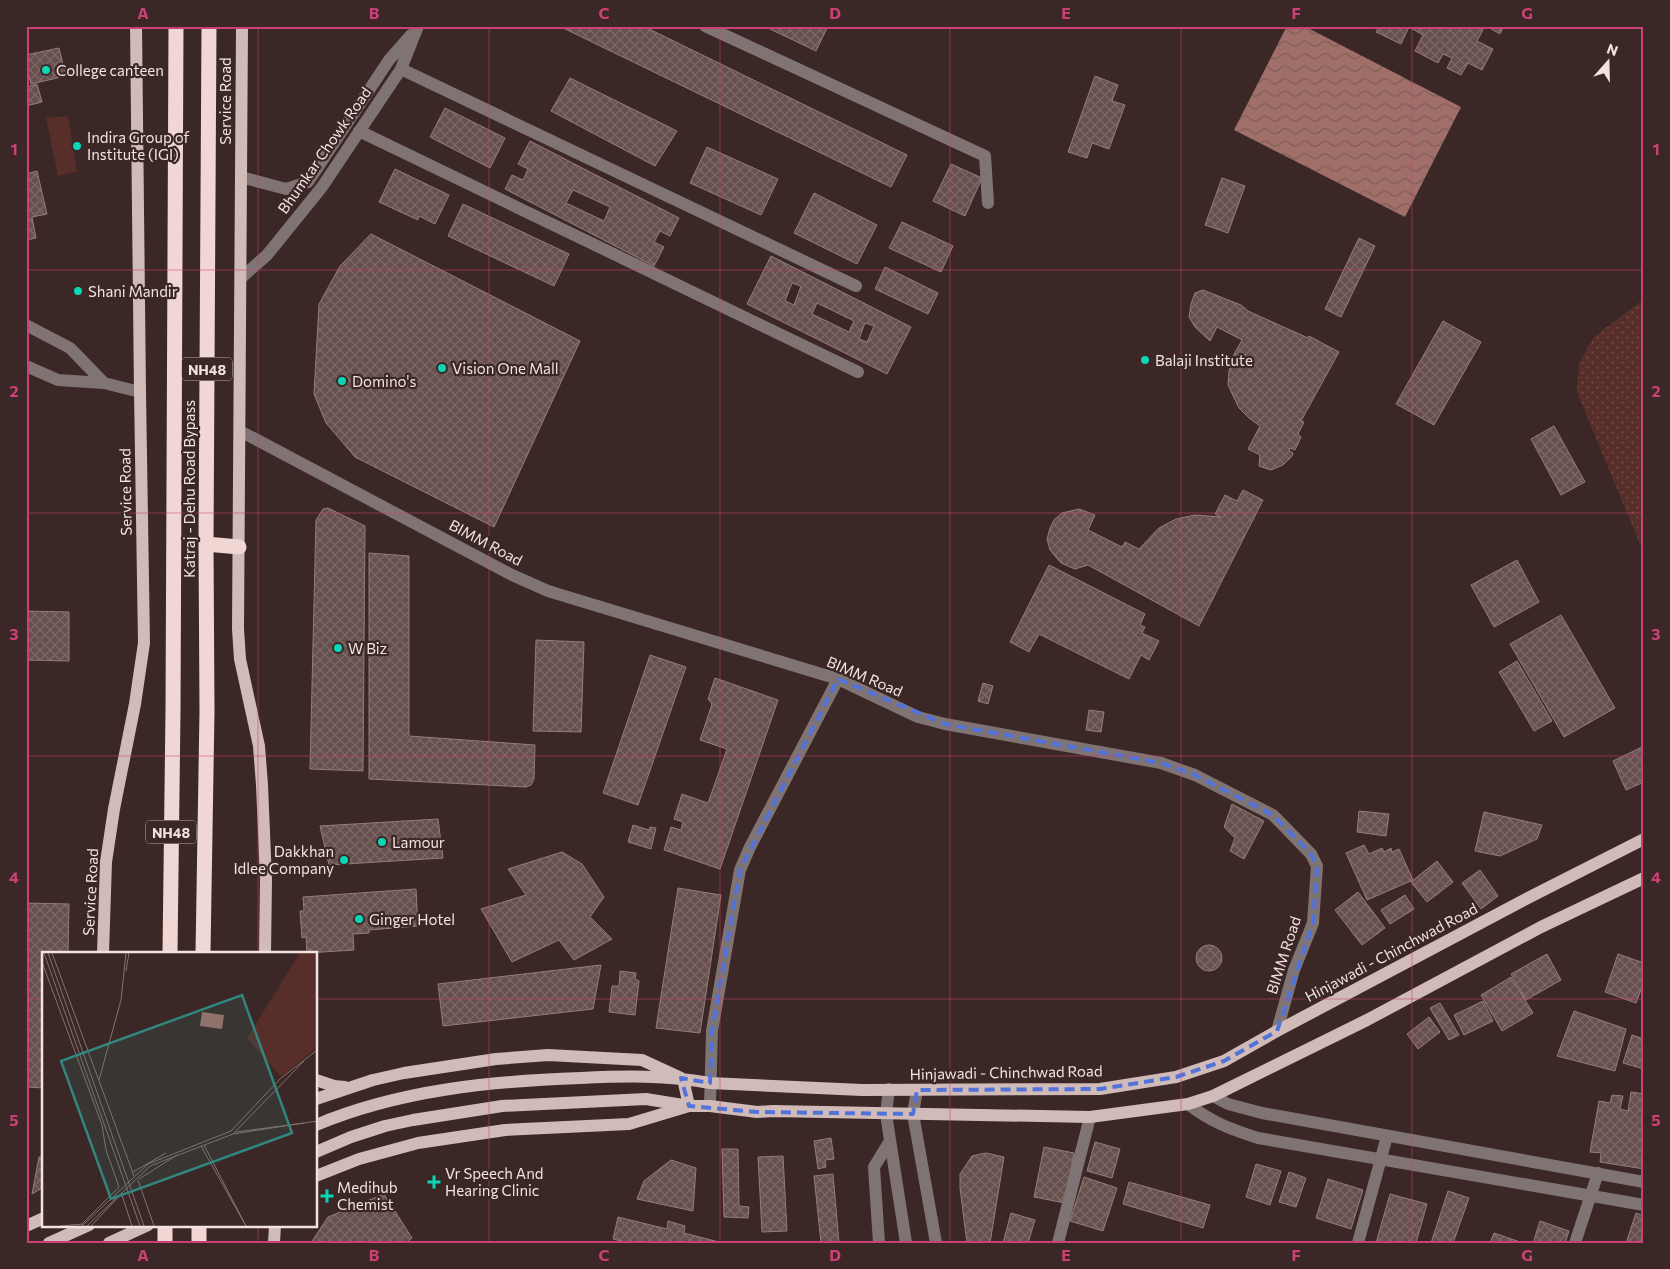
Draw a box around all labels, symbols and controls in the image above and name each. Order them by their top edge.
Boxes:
text: A [137,3,149,22]
text: B [369,3,380,22]
text: C [599,3,610,22]
text: D [829,3,841,22]
text: E [1061,3,1071,22]
text: F [1291,3,1301,22]
text: G [1521,3,1533,22]
north arrow [1582,38,1632,88]
text: N [1605,40,1620,59]
street label: Service Road [216,57,234,145]
place label: College canteen [56,61,164,79]
marker: College canteen [40,64,52,76]
street label: Bhumkar Chowk Road [274,83,374,217]
place label: Indira Group of Institute (IGI) [87,128,190,163]
text: 1 [10,139,18,158]
text: 1 [1652,139,1660,158]
marker: Indira Group of Institute (IGI) [71,140,83,152]
place label: Shani Mandir [88,282,178,300]
marker: Shani Mandir [72,285,84,297]
place label: Balaji Institute [1155,351,1253,369]
marker: Balaji Institute [1139,354,1151,366]
road number: NH48 [182,358,232,380]
place label: Vision One Mall [452,359,559,377]
marker: Vision One Mall [436,362,448,374]
place label: Domino's [352,372,417,390]
marker: Domino's [336,375,348,387]
text: 2 [9,381,19,400]
text: 2 [1651,381,1661,400]
street label: Katraj - Dehu Road Bypass [180,400,198,578]
street label: Service Road [115,448,135,536]
street label: BIMM Road [446,515,526,569]
text: 3 [9,624,19,643]
text: 3 [1651,624,1661,643]
place label: W Biz [348,639,387,657]
marker: W Biz [332,642,344,654]
street label: BIMM Road [824,652,906,700]
road number: NH48 [146,820,196,844]
place label: Lamour [392,833,445,851]
marker: Lamour [376,836,388,848]
place label: Dakkhan Idlee Company [233,842,334,877]
street label: Service Road [79,848,101,936]
marker: Dakkhan Idlee Company [338,854,350,866]
text: 4 [9,867,19,886]
text: 4 [1651,867,1661,886]
street label: Hinjawadi - Chinchwad Road [1302,899,1480,1005]
place label: Ginger Hotel [369,910,455,928]
marker: Ginger Hotel [353,913,365,925]
street label: BIMM Road [1262,914,1304,996]
inset map [42,952,318,1226]
street label: Hinjawadi - Chinchwad Road [909,1061,1103,1083]
text: 5 [9,1110,19,1129]
text: 5 [1651,1110,1661,1129]
place label: Vr Speech And Hearing Clinic [445,1164,543,1199]
marker: Vr Speech And Hearing Clinic [427,1175,441,1189]
place label: Medihub Chemist [337,1178,398,1213]
marker: Medihub Chemist [321,1190,333,1202]
text: A [137,1245,149,1264]
text: B [369,1245,380,1264]
text: C [599,1245,610,1264]
text: D [829,1245,841,1264]
text: E [1061,1245,1071,1264]
text: F [1291,1245,1301,1264]
text: G [1521,1245,1533,1264]

